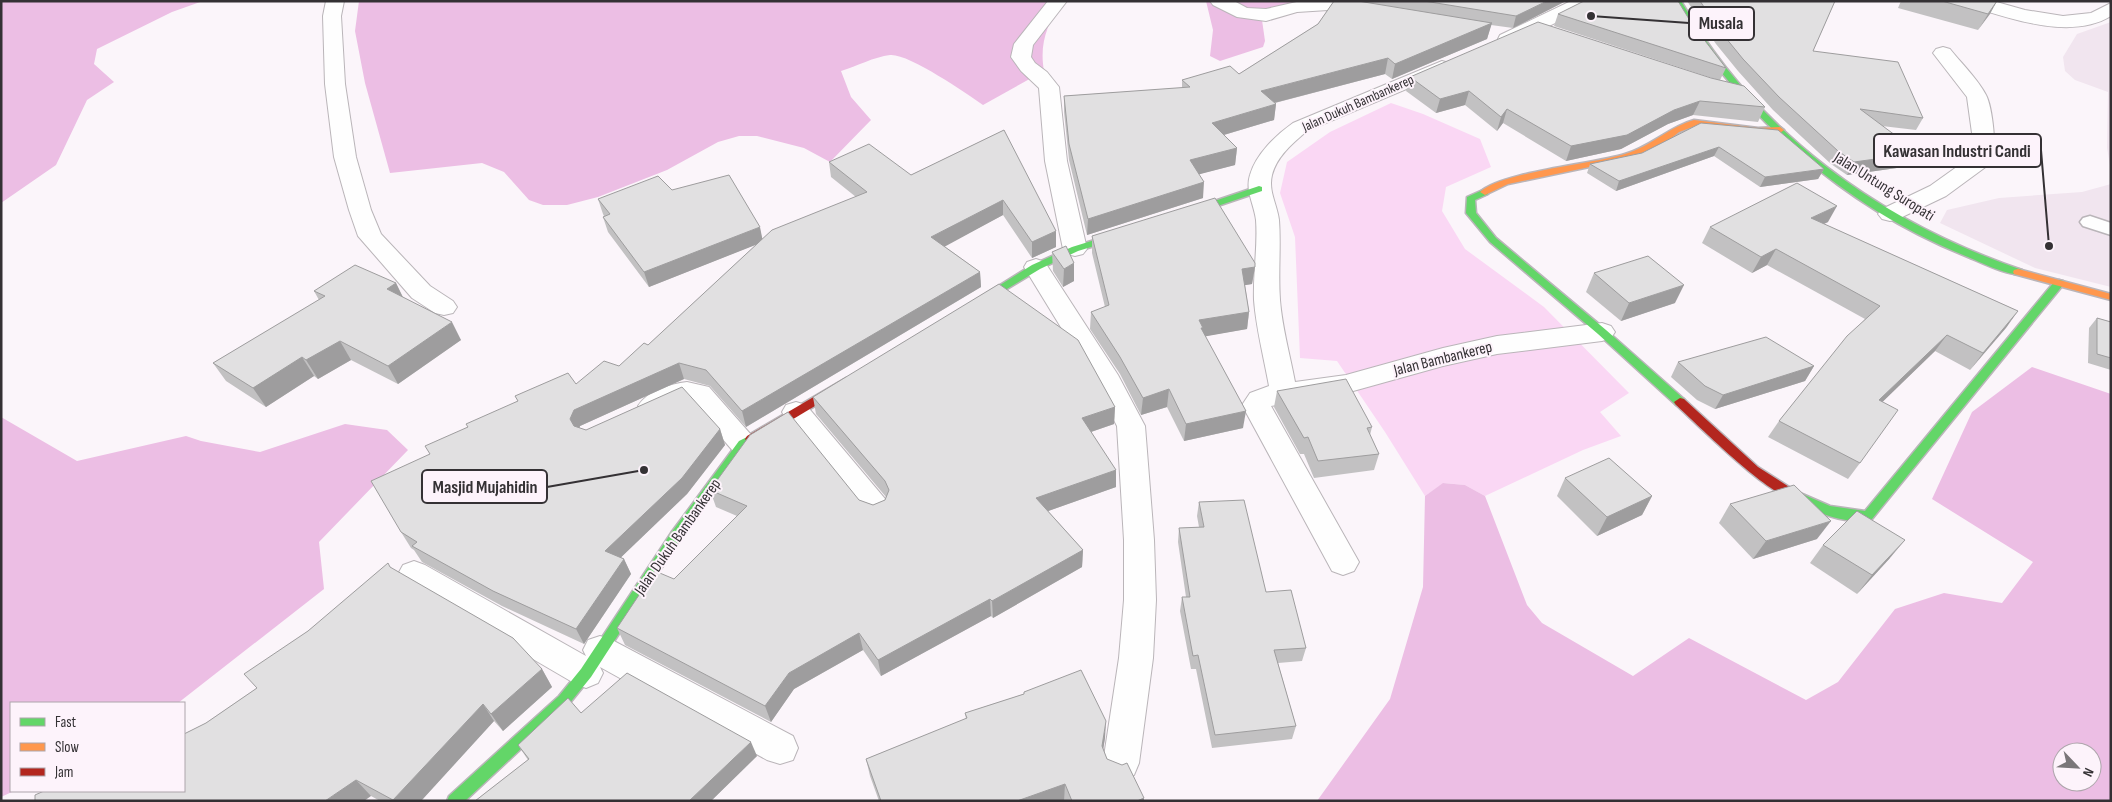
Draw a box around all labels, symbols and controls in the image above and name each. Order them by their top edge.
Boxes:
callout: Musala [1689,7,1754,40]
text: Musala [1699,13,1743,34]
street label: Jalan Dukuh Bambankerep [1299,71,1417,136]
callout: Kawasan Industri Candi [1874,134,2041,167]
text: Kawasan Industri Candi [1883,141,2031,162]
street label: Jalan Untung Suropati [1829,148,1938,226]
street label: Jalan Bambankerep [1391,338,1494,381]
callout: Masjid Mujahidin [422,470,547,503]
street label: Jalan Dukuh Bambankerep [630,475,725,600]
text: Masjid Mujahidin [433,477,537,498]
legend [10,702,185,792]
text: Fast [55,713,77,732]
text: Slow [55,738,79,757]
north arrow [2052,742,2102,792]
text: Jam [54,763,73,782]
text: N [2079,765,2098,779]

